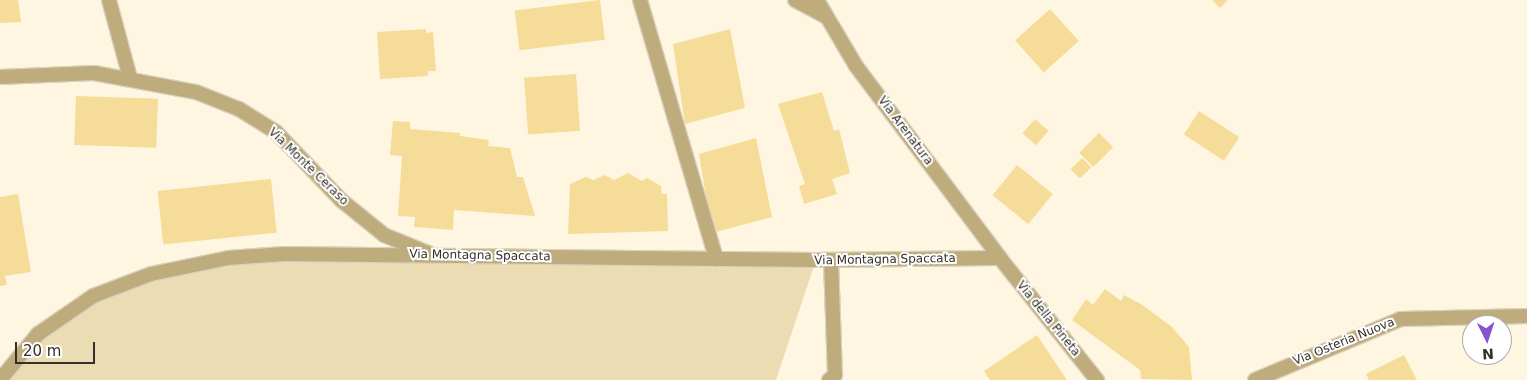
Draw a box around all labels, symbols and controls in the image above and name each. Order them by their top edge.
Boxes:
street label: Via Arenatura [874,94,936,168]
street label: Via Monte Ceraso [265,125,351,209]
street label: Via Montagna Spaccata [409,248,551,264]
street label: Via Montagna Spaccata [814,252,956,268]
street label: Via della Pineta [1013,278,1083,360]
street label: Via Osteria Nuova [1291,315,1397,369]
north arrow [1462,315,1512,365]
scale bar [18,332,98,364]
text: 20 m [23,342,61,360]
text: N [1482,346,1494,362]

